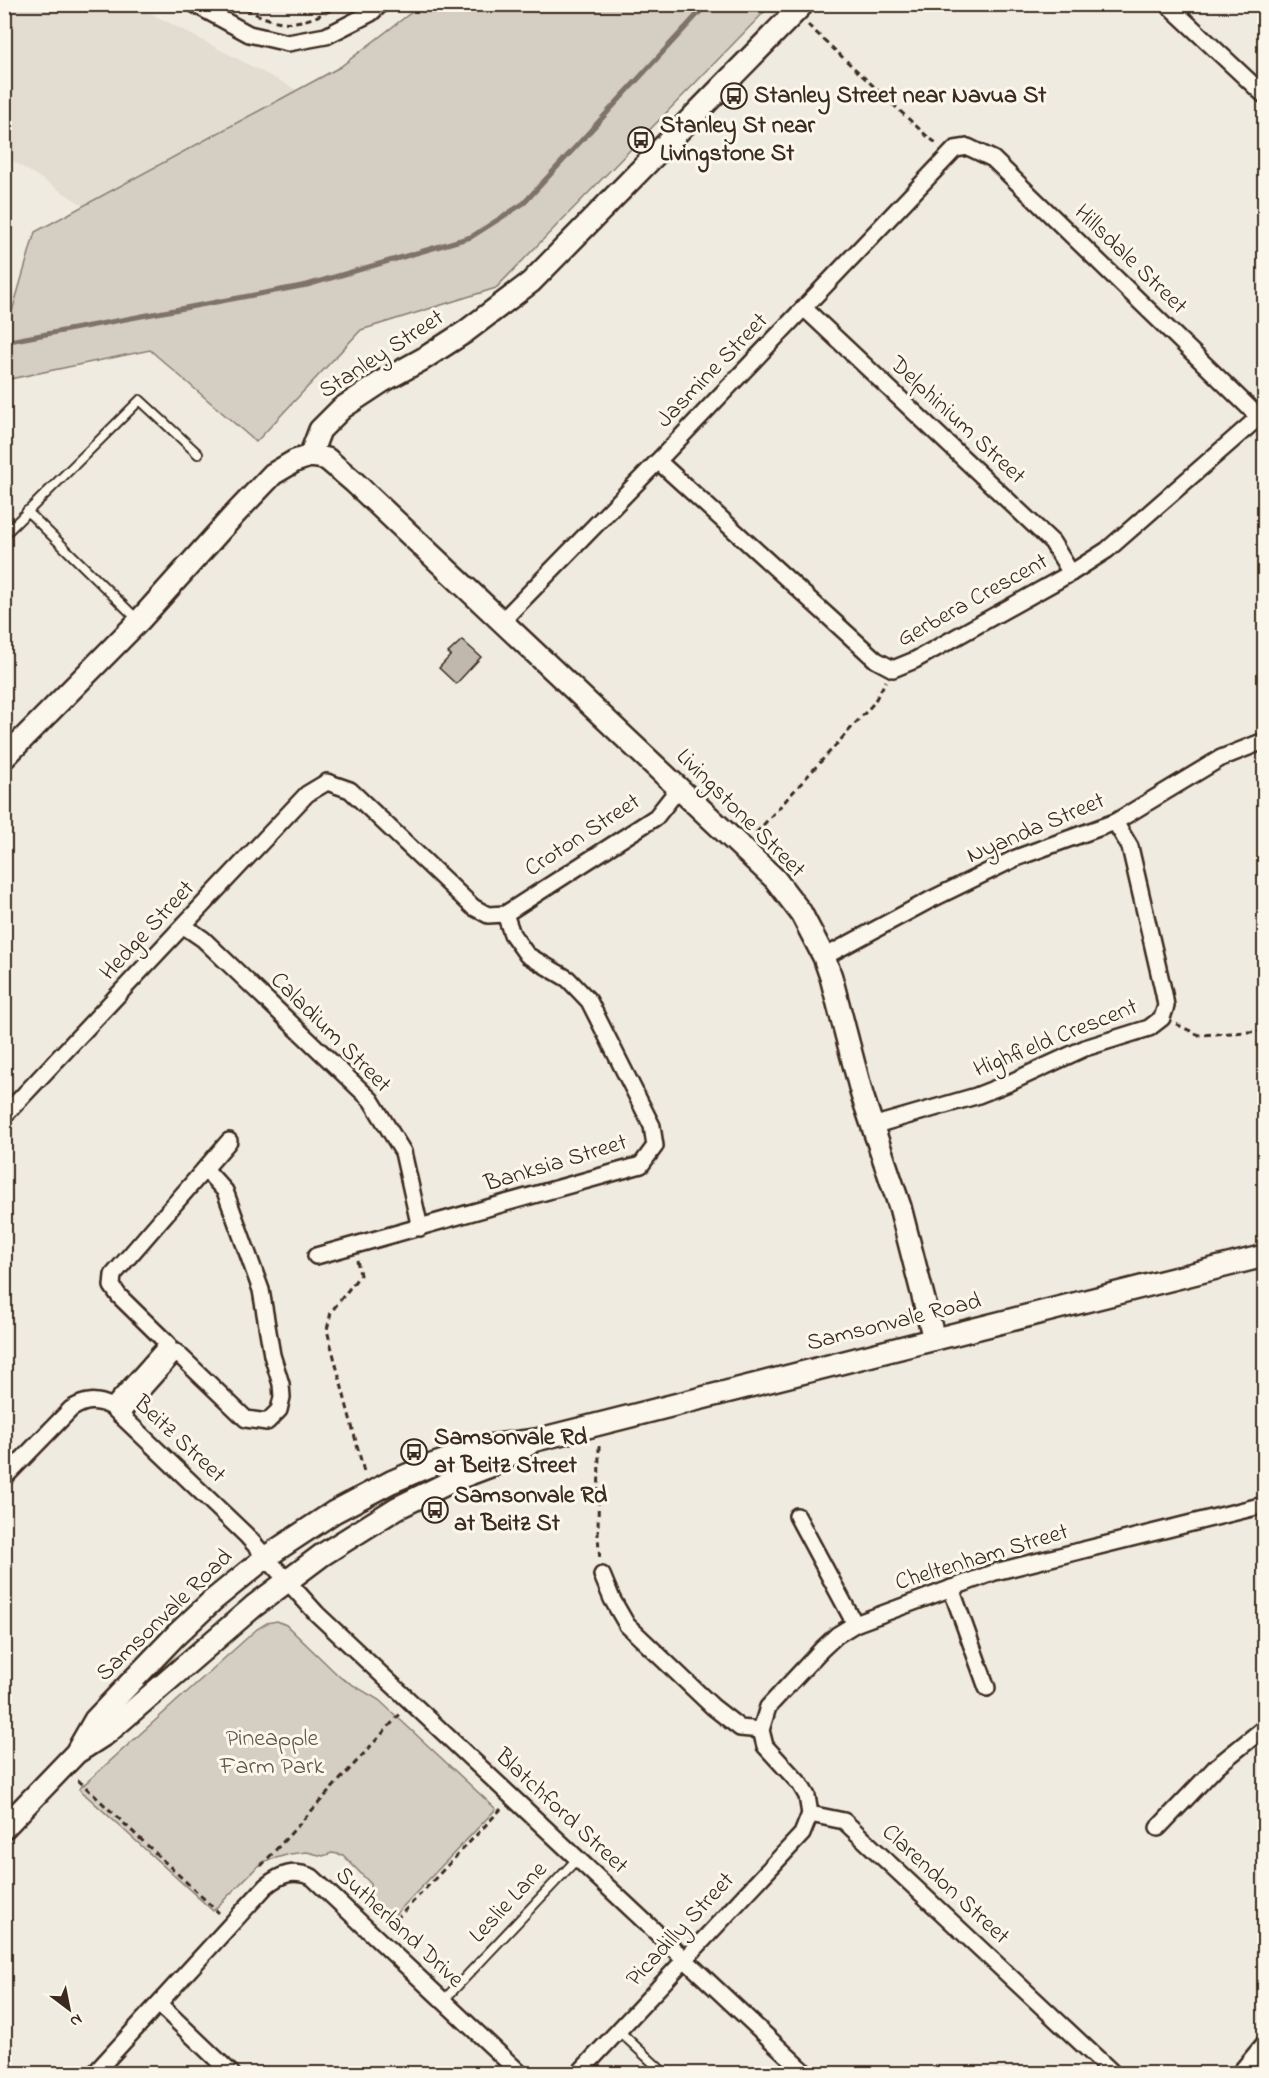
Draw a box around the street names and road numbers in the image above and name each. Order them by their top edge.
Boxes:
street label: Hillsdale Street [1065,197,1195,323]
street label: Stanley Street [313,301,452,409]
street label: Jasmine Street [649,305,777,437]
street label: Delphinium Street [880,348,1033,494]
street label: Gerbera Crescent [891,545,1055,657]
street label: Livingstone Street [667,741,813,887]
street label: Nyanda Street [961,784,1111,875]
street label: Croton Street [518,785,648,887]
street label: Hedge Street [92,873,204,989]
street label: Caladium Street [261,964,399,1102]
street label: Highfield Crescent [969,990,1143,1088]
street label: Banksia Street [479,1126,632,1203]
street label: Samsonvale Road [803,1284,985,1362]
street label: Beitz Street [124,1387,233,1492]
street label: Cheltenham Street [891,1515,1073,1601]
street label: Samsonvale Road [89,1541,242,1691]
street label: Blatchford Street [486,1740,636,1883]
street label: Clarendon Street [873,1816,1017,1954]
street label: Leslie Lane [462,1854,557,1952]
street label: Sutherland Drive [327,1859,472,1997]
street label: Picadilly Street [618,1865,744,1996]

